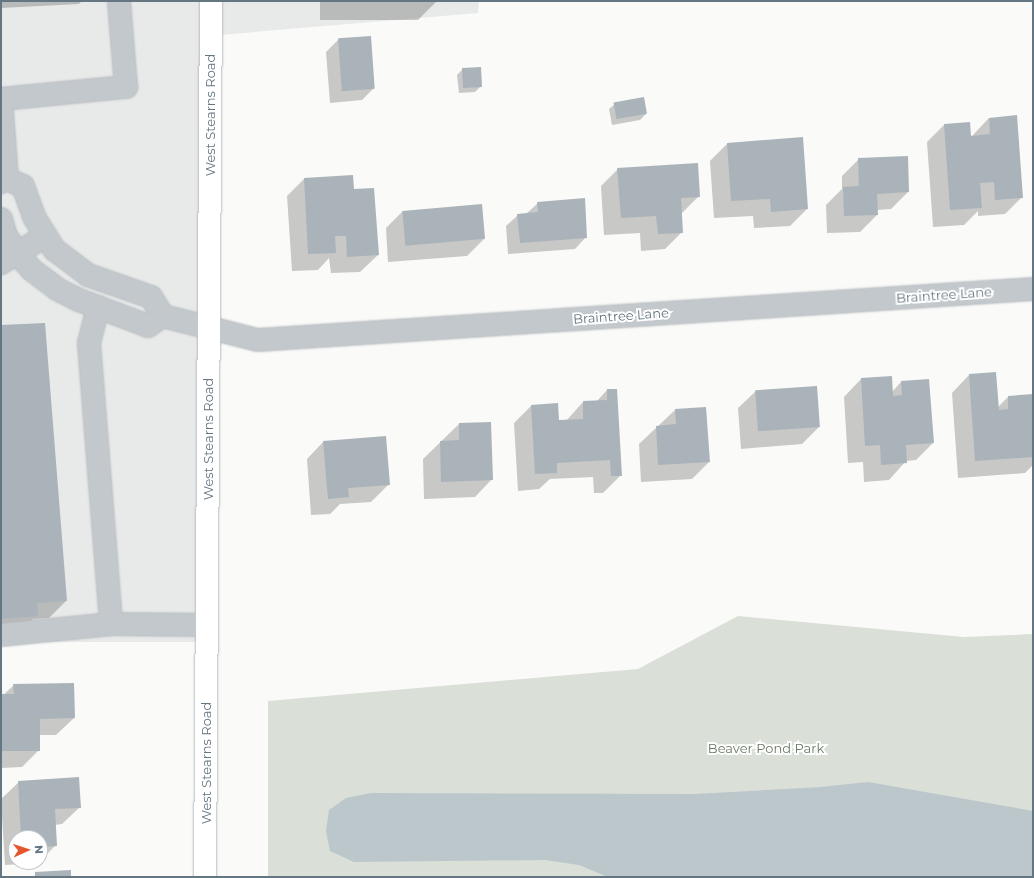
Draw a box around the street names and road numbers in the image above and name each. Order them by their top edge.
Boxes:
street label: West Stearns Road [202,54,218,176]
street label: Braintree Lane [896,284,992,306]
street label: Braintree Lane [573,305,669,327]
street label: West Stearns Road [200,378,216,500]
street label: West Stearns Road [198,702,214,824]

